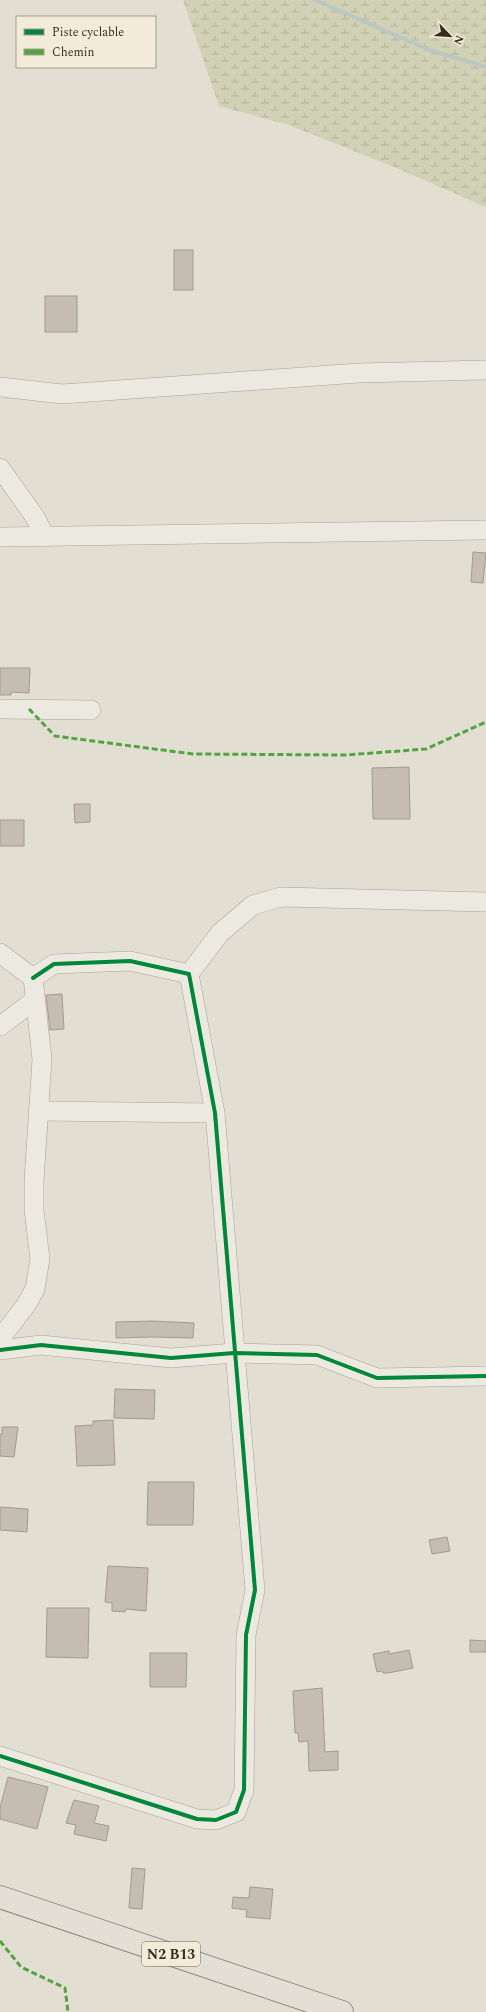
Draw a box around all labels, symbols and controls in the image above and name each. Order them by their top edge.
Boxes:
legend [16,16,156,68]
north arrow [430,16,470,56]
text: Piste cyclable [52,23,124,42]
text: N [449,32,468,48]
text: Chemin [52,43,95,62]
road number: N2 B13 [142,1942,200,1966]

